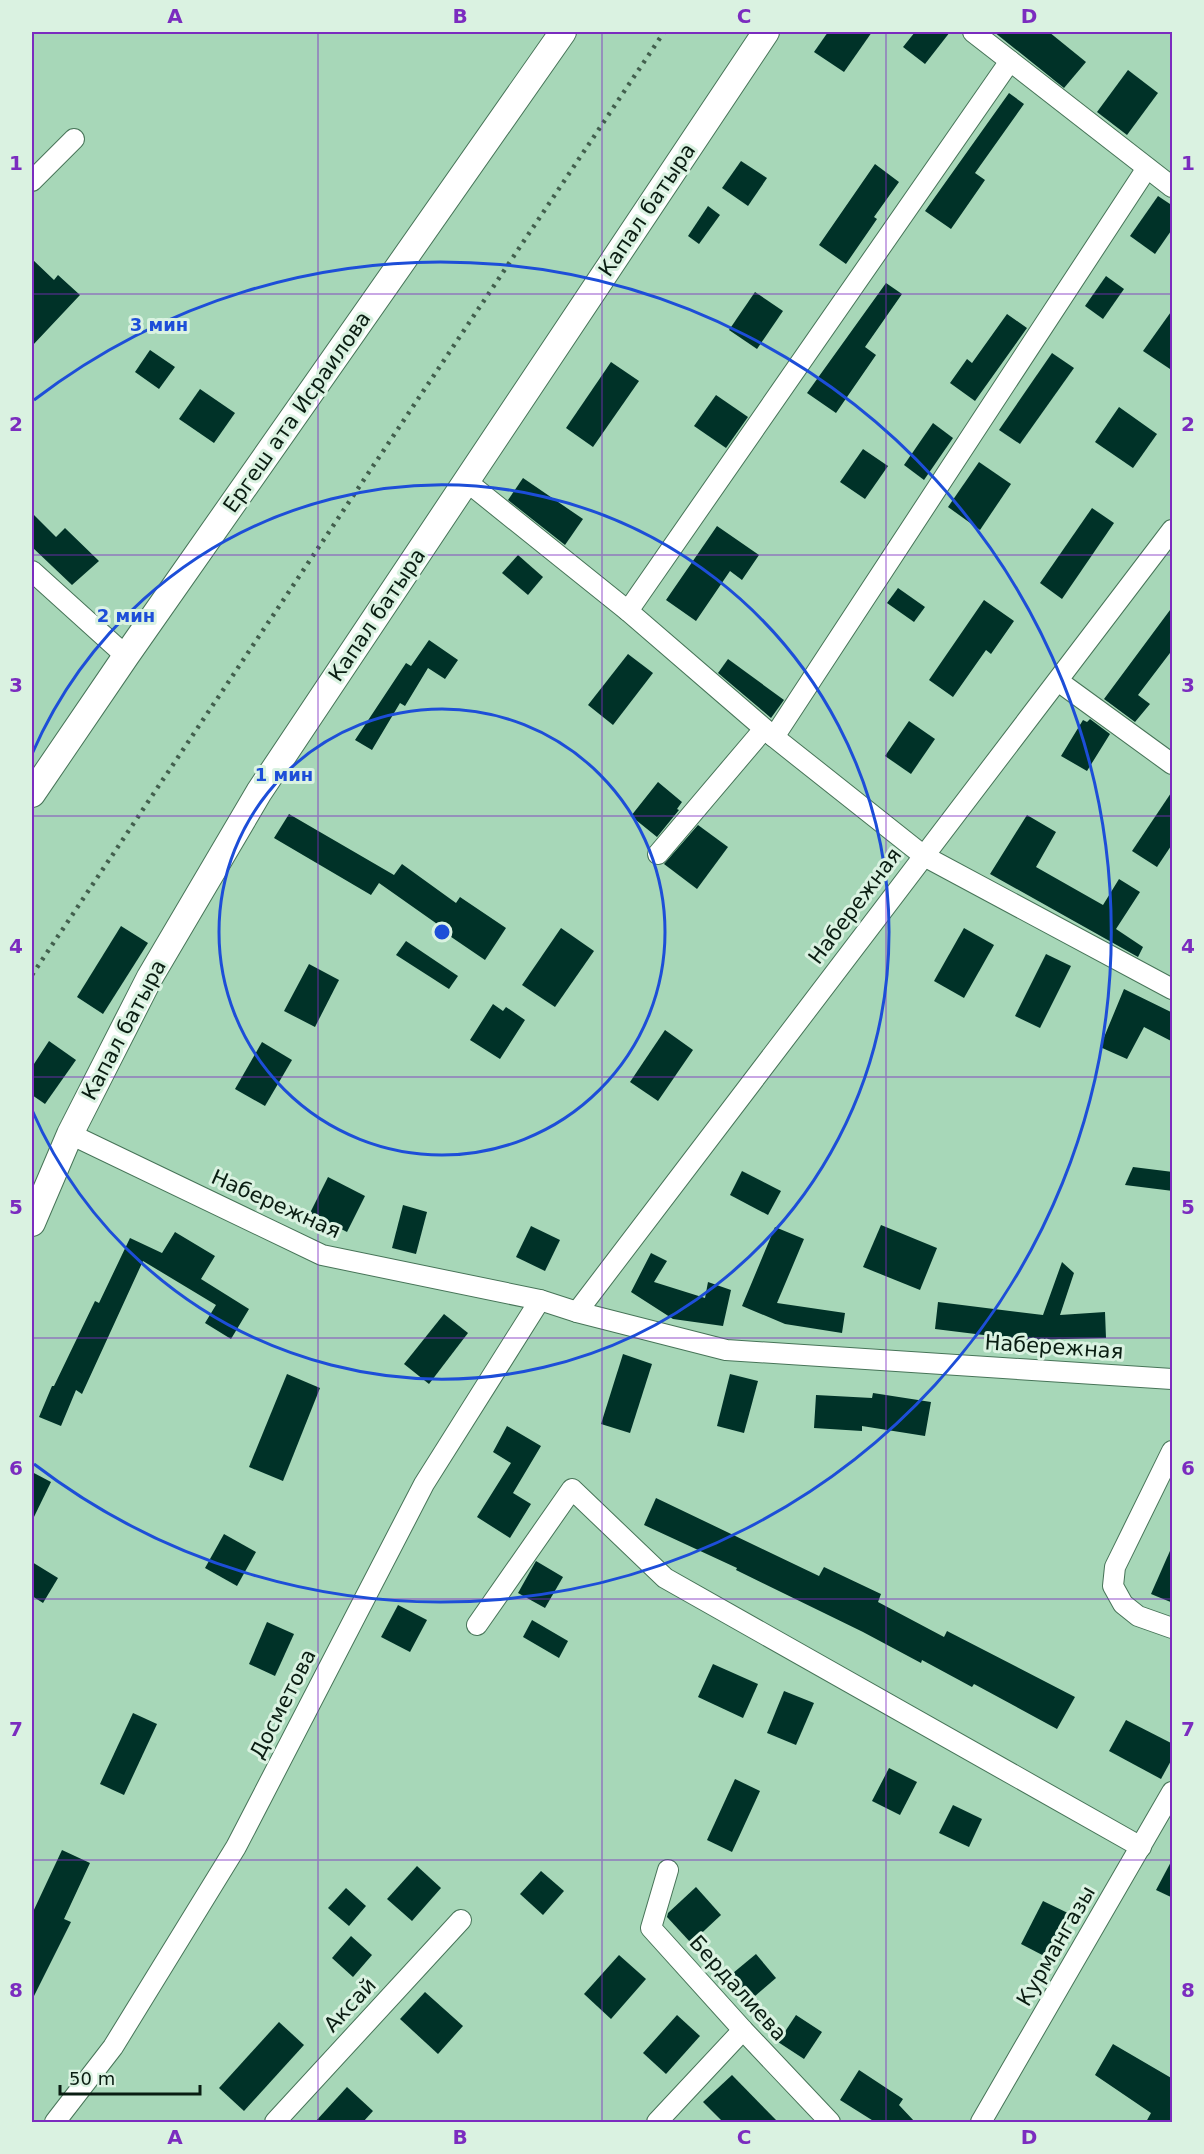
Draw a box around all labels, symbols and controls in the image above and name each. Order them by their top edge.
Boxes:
text: A [167,4,183,28]
text: B [452,4,468,28]
text: C [737,4,751,28]
text: D [1021,4,1037,28]
street label: Капал батыра [594,139,700,281]
text: 1 [9,151,23,175]
text: 1 [1181,151,1195,175]
street label: Ергеш ата Исраилова [218,307,376,517]
text: 3 мин [130,314,188,335]
text: 2 [9,412,23,436]
text: 2 [1181,412,1195,436]
street label: Капал батыра [324,544,430,686]
text: 2 мин [97,605,155,626]
text: 3 [9,673,23,697]
text: 3 [1181,673,1195,697]
text: 1 мин [255,764,313,785]
street label: Набережная [804,843,906,969]
centre of rings [432,922,452,942]
text: 4 [9,934,23,958]
text: 4 [1181,934,1195,958]
street label: Капал батыра [77,956,171,1104]
street label: Набережная [208,1165,344,1243]
text: 5 [9,1195,23,1219]
text: 5 [1181,1195,1195,1219]
street label: Набережная [984,1330,1124,1364]
text: 6 [9,1456,23,1480]
text: 6 [1181,1456,1195,1480]
street label: Досметова [245,1645,321,1763]
text: 7 [9,1717,23,1741]
text: 7 [1181,1717,1195,1741]
street label: Курмангазы [1012,1882,1100,2010]
street label: Бердалиева [684,1930,792,2046]
street label: Аксай [319,1973,381,2037]
text: 8 [9,1978,23,2002]
text: 8 [1181,1978,1195,2002]
scale bar [60,2058,200,2096]
text: 50 m [69,2068,115,2089]
text: A [167,2125,183,2149]
text: B [452,2125,468,2149]
text: C [737,2125,751,2149]
text: D [1021,2125,1037,2149]

